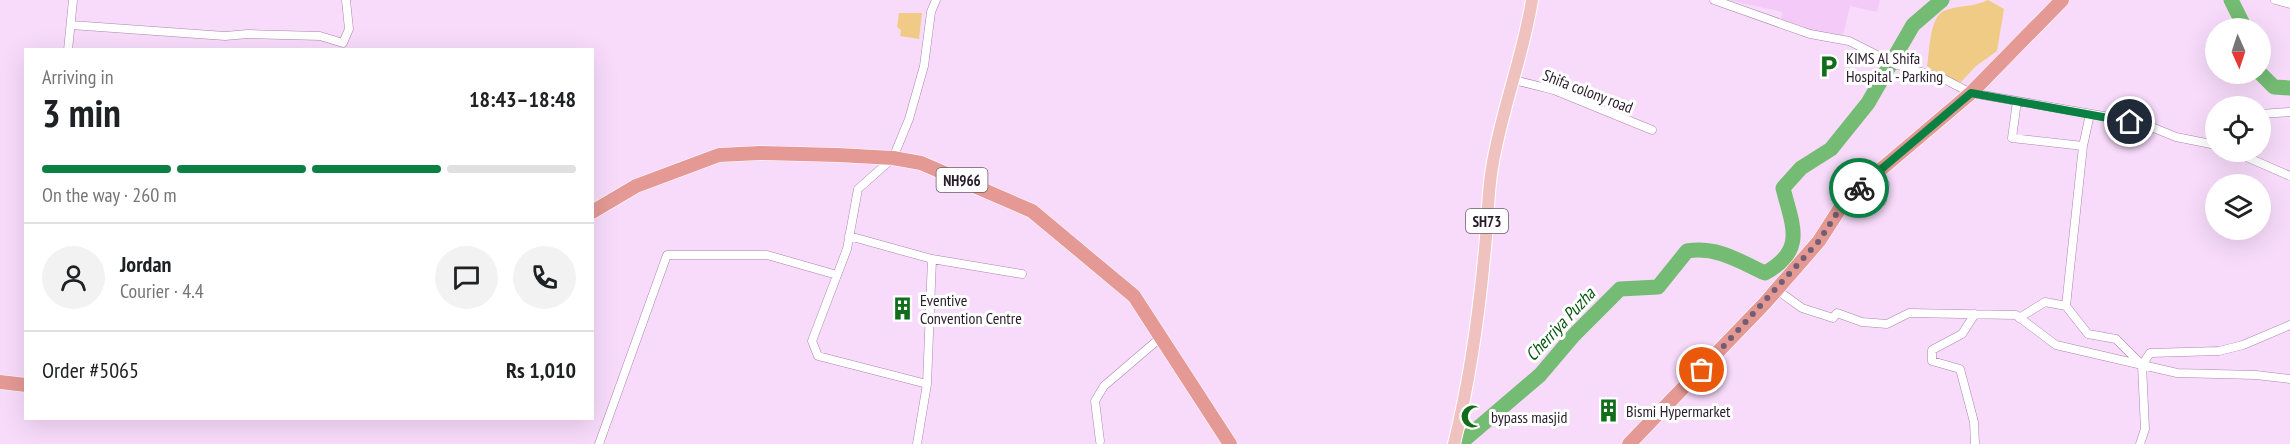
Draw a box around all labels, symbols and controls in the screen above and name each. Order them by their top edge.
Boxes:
north arrow [2205,18,2271,84]
map controls [2205,18,2271,240]
place label: KIMS Al Shifa Hospital - Parking [1846,48,1943,86]
parking icon: KIMS Al Shifa Hospital - Parking [1815,54,1841,80]
text: Arriving in [42,64,114,90]
street label: Shifa colony road [1540,65,1636,117]
text: 18:43–18:48 [469,85,576,113]
text: 3 min [42,87,121,138]
pin [2104,96,2155,147]
button: locate [2205,96,2271,162]
icon: home [2113,105,2146,138]
courier [1829,158,1889,218]
road number: NH966 [936,168,988,192]
icon: bike [1843,172,1876,205]
button: layers [2205,174,2271,240]
text: On the way · 260 m [42,182,177,208]
road number: SH73 [1466,209,1508,233]
button: person [42,246,105,309]
button: chat [435,246,498,309]
button: phone [513,246,576,309]
text: Jordan [120,250,171,278]
text: Courier · 4.4 [120,278,204,304]
water label: Cherriya Puzha [1520,282,1600,366]
place label: Eventive Convention Centre [920,290,1022,328]
building icon: Eventive Convention Centre [889,296,915,322]
pin [1676,344,1727,395]
icon: bag [1685,353,1718,386]
text: Order #5065 [42,356,139,384]
text: Rs 1,010 [506,356,576,384]
building icon: Bismi Hypermarket [1595,398,1621,424]
place label: Bismi Hypermarket [1626,401,1731,421]
mosque icon: bypass masjid [1460,404,1486,430]
place label: bypass masjid [1491,407,1568,427]

